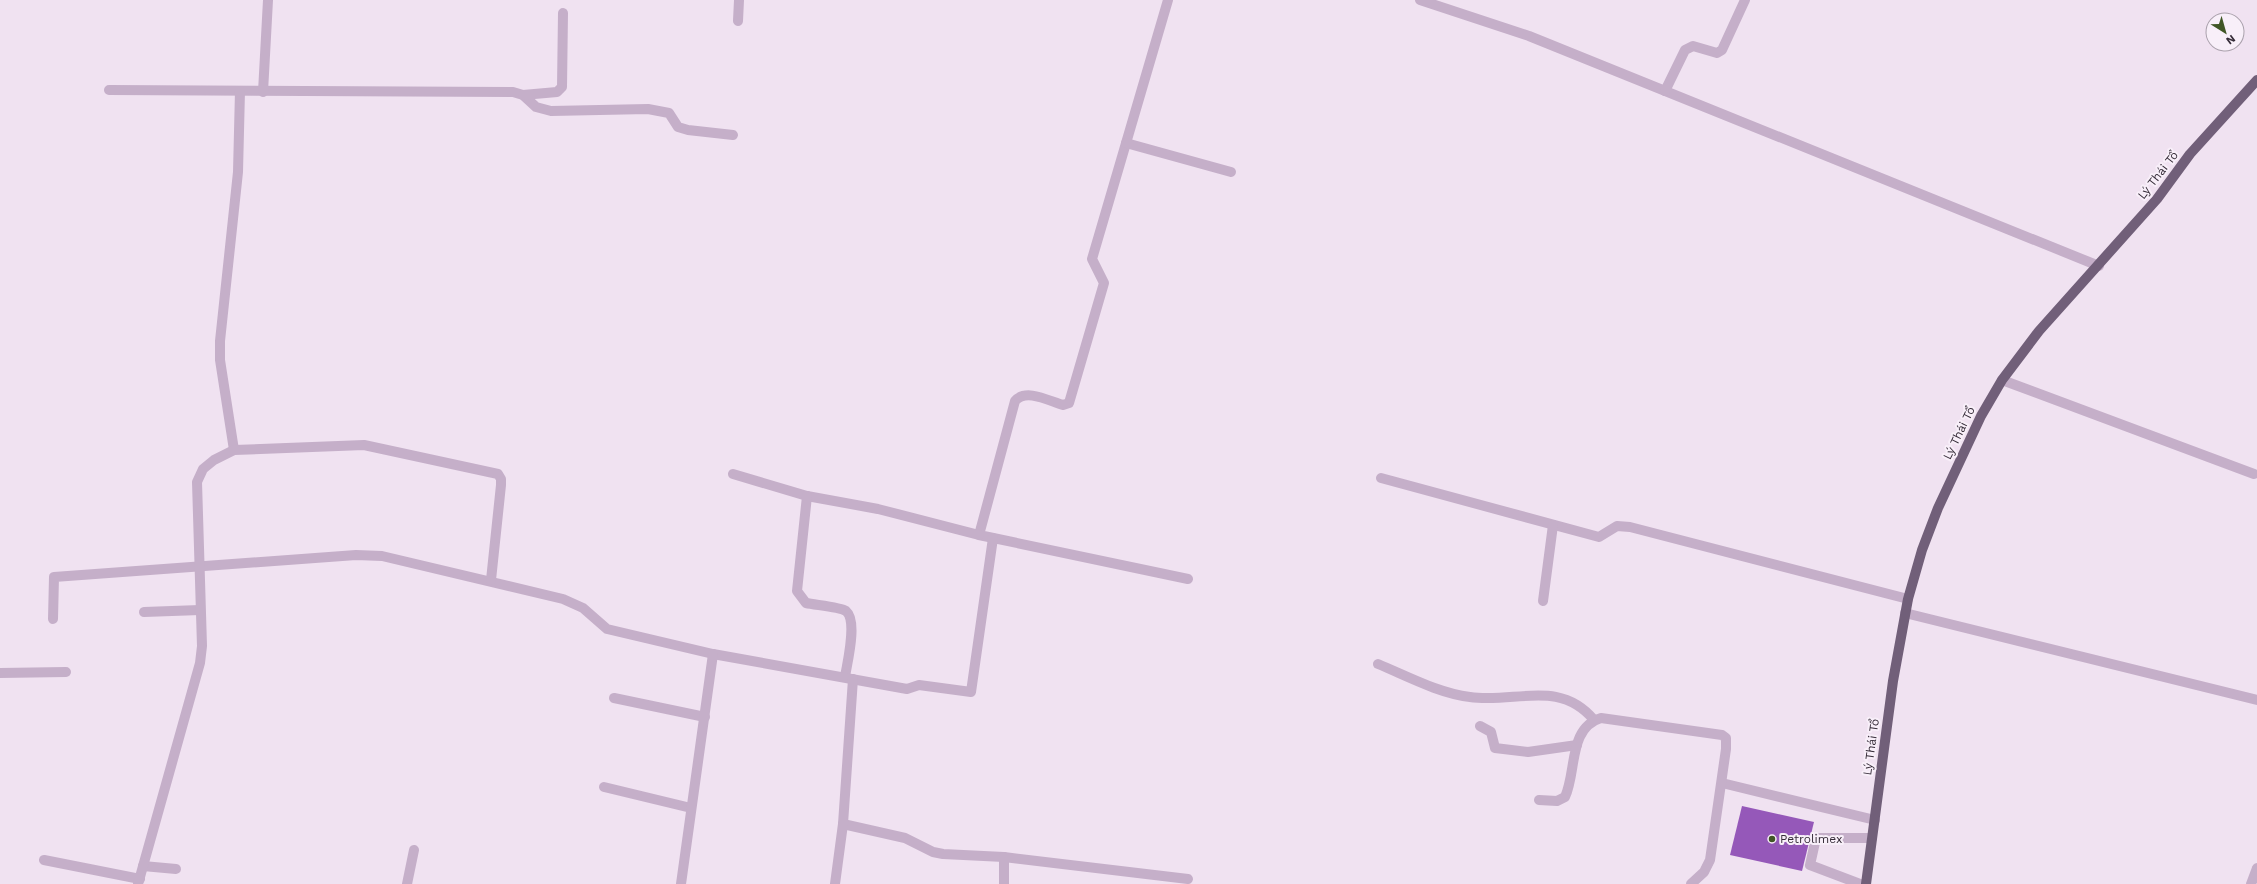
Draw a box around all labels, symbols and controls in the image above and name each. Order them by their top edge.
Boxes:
north arrow [2205,12,2245,52]
text: N [2224,32,2238,47]
street label: Lý Thái Tổ [2135,148,2181,202]
street label: Lý Thái Tổ [1940,404,1978,462]
street label: Lý Thái Tổ [1860,718,1882,776]
place label: Petrolimex [1780,832,1842,846]
marker: Petrolimex [1767,834,1777,844]

